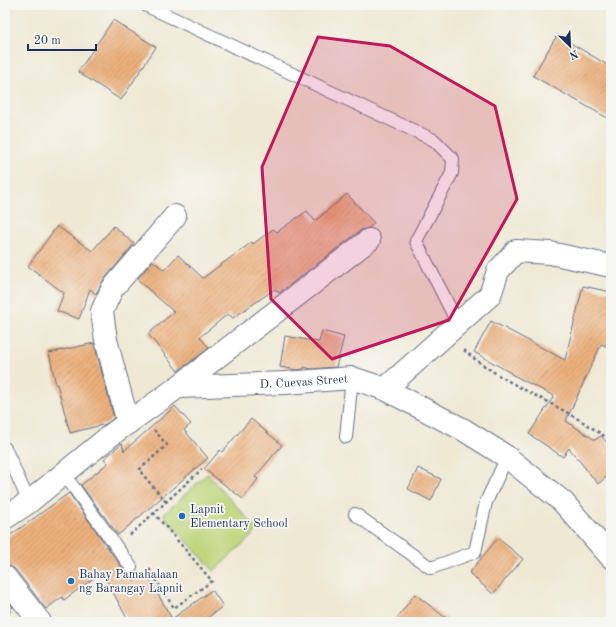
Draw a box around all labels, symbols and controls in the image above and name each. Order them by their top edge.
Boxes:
scale bar [28,26,96,52]
north arrow [550,26,590,66]
text: 20 m [34,35,61,47]
text: N [567,47,580,61]
street label: D. Cuevas Street [259,373,348,391]
place label: Lapnit Elementary School [190,504,288,530]
marker: Lapnit Elementary School [177,511,187,521]
place label: Bahay Pamahalaan ng Barangay Lapnit [79,569,183,595]
marker: Bahay Pamahalaan ng Barangay Lapnit [66,576,76,586]

